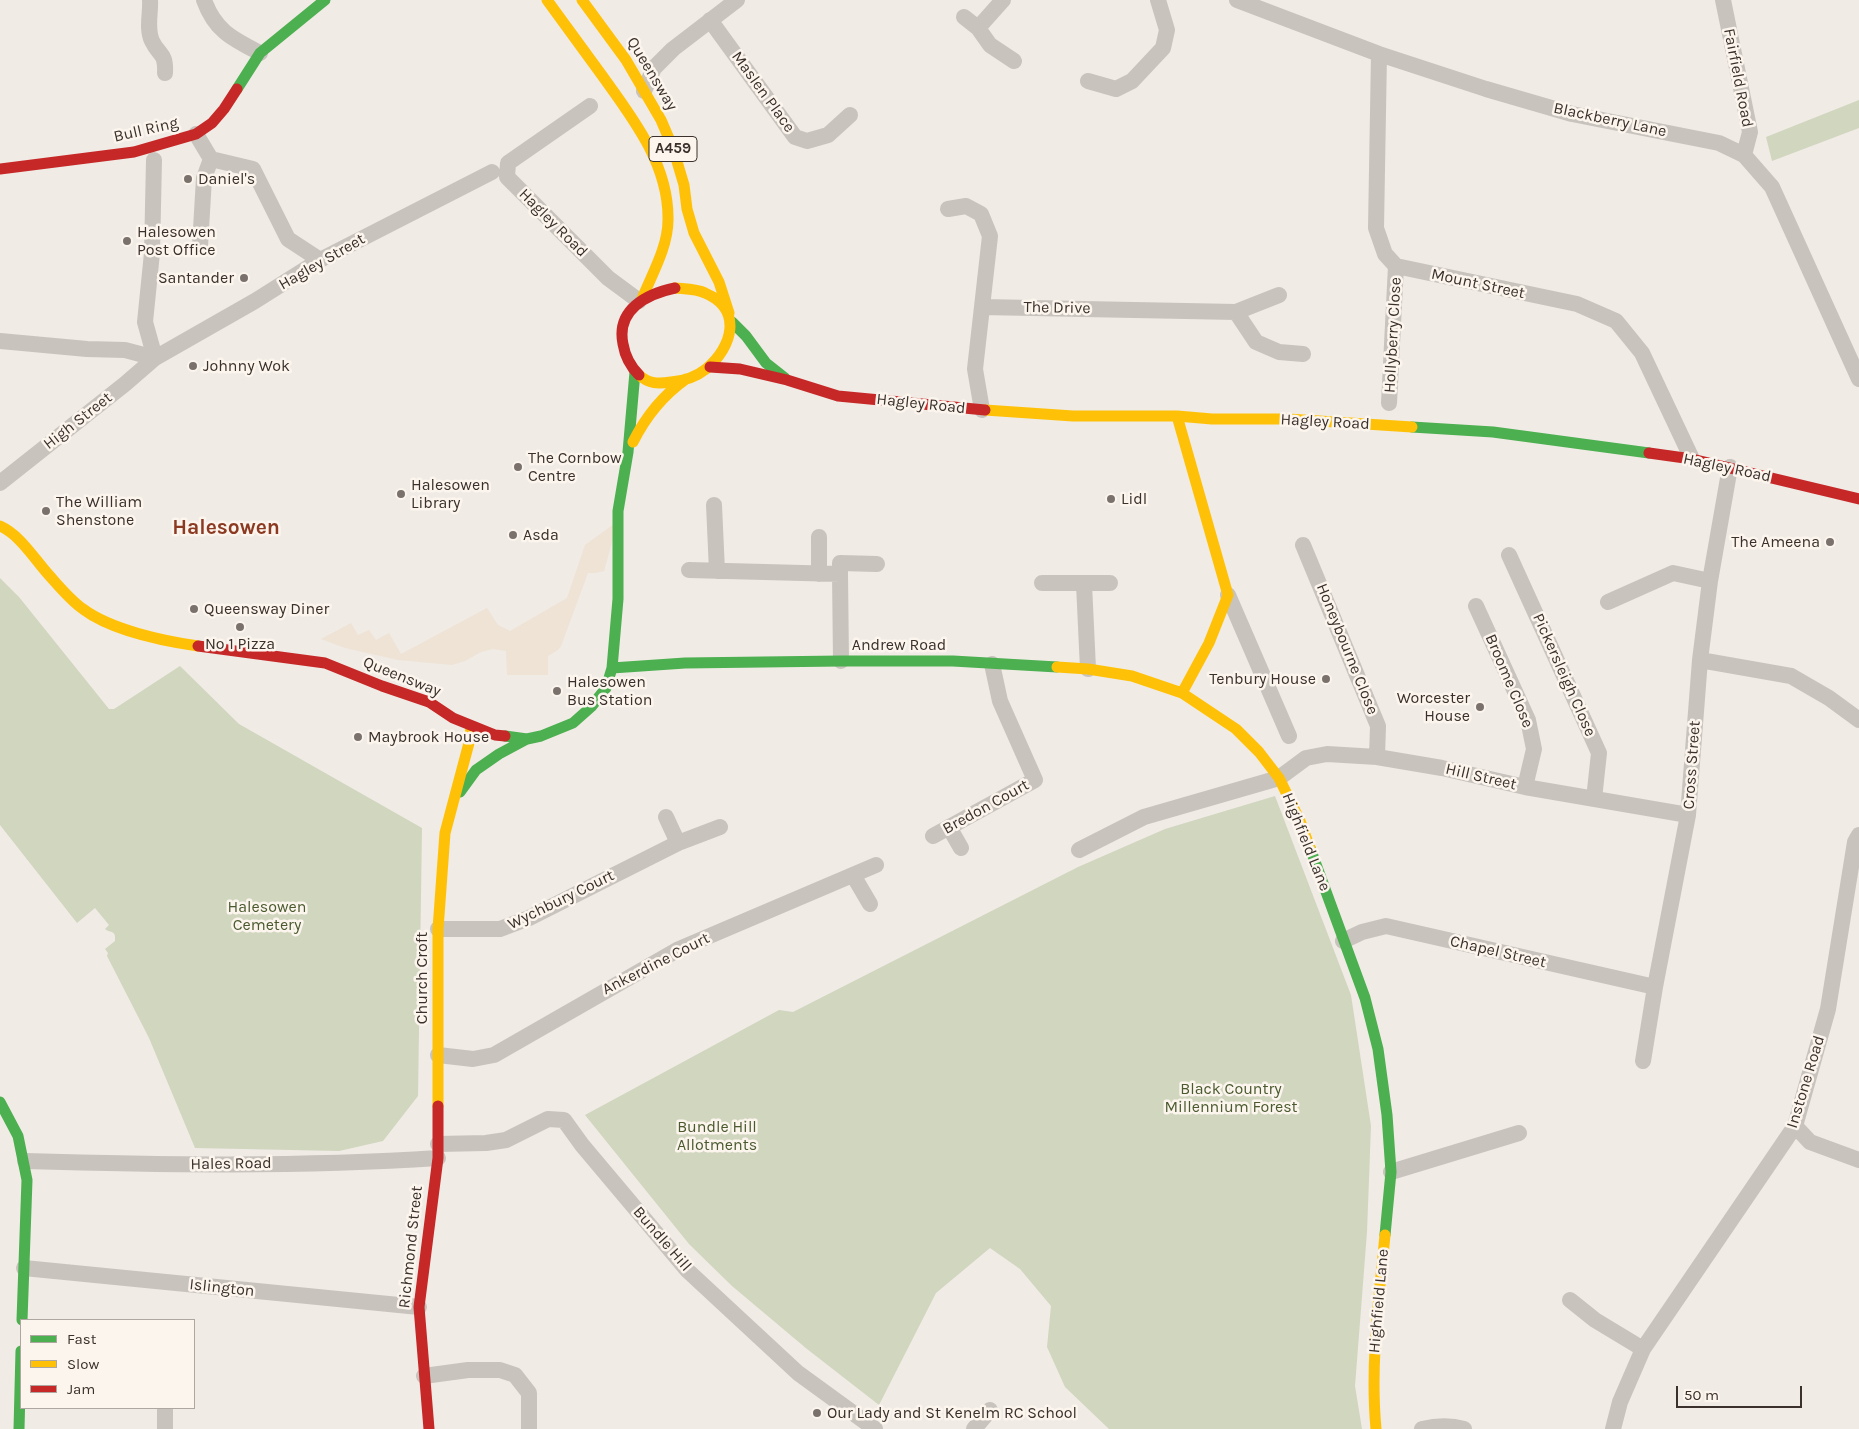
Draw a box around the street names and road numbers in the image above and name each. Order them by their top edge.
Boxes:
street label: Fairfield Road [1719,27,1757,129]
street label: Queensway [623,34,681,114]
street label: Maslen Place [727,48,799,136]
street label: Blackberry Lane [1552,99,1668,141]
street label: Bull Ring [112,113,180,147]
road number: A459 [649,136,697,162]
street label: Hagley Road [515,185,591,261]
street label: Hagley Street [275,230,369,294]
street label: Mount Street [1429,265,1527,303]
street label: Hollyberry Close [1380,277,1406,393]
street label: The Drive [1023,298,1091,318]
street label: High Street [40,388,116,454]
street label: Hagley Road [876,390,966,418]
street label: Hagley Road [1280,410,1370,434]
street label: Hagley Road [1681,449,1773,487]
street label: Honeybourne Close [1312,581,1382,717]
street label: Pickersleigh Close [1528,610,1600,740]
street label: Broome Close [1481,631,1537,731]
street label: Andrew Road [852,635,946,655]
street label: Queensway [360,653,444,701]
street label: Cross Street [1679,720,1705,810]
street label: Hill Street [1444,760,1518,794]
street label: Bredon Court [940,775,1032,839]
street label: Highfield Lane [1278,790,1334,894]
street label: Wychbury Court [505,866,617,934]
street label: Ankerdine Court [599,929,713,999]
street label: Church Croft [412,932,432,1024]
street label: Chapel Street [1448,932,1548,972]
street label: Instone Road [1783,1033,1829,1131]
street label: Hales Road [190,1154,272,1174]
street label: Richmond Street [395,1185,427,1309]
street label: Bundle Hill [629,1203,695,1275]
street label: Highfield Lane [1365,1248,1393,1354]
street label: Islington [189,1275,255,1301]

